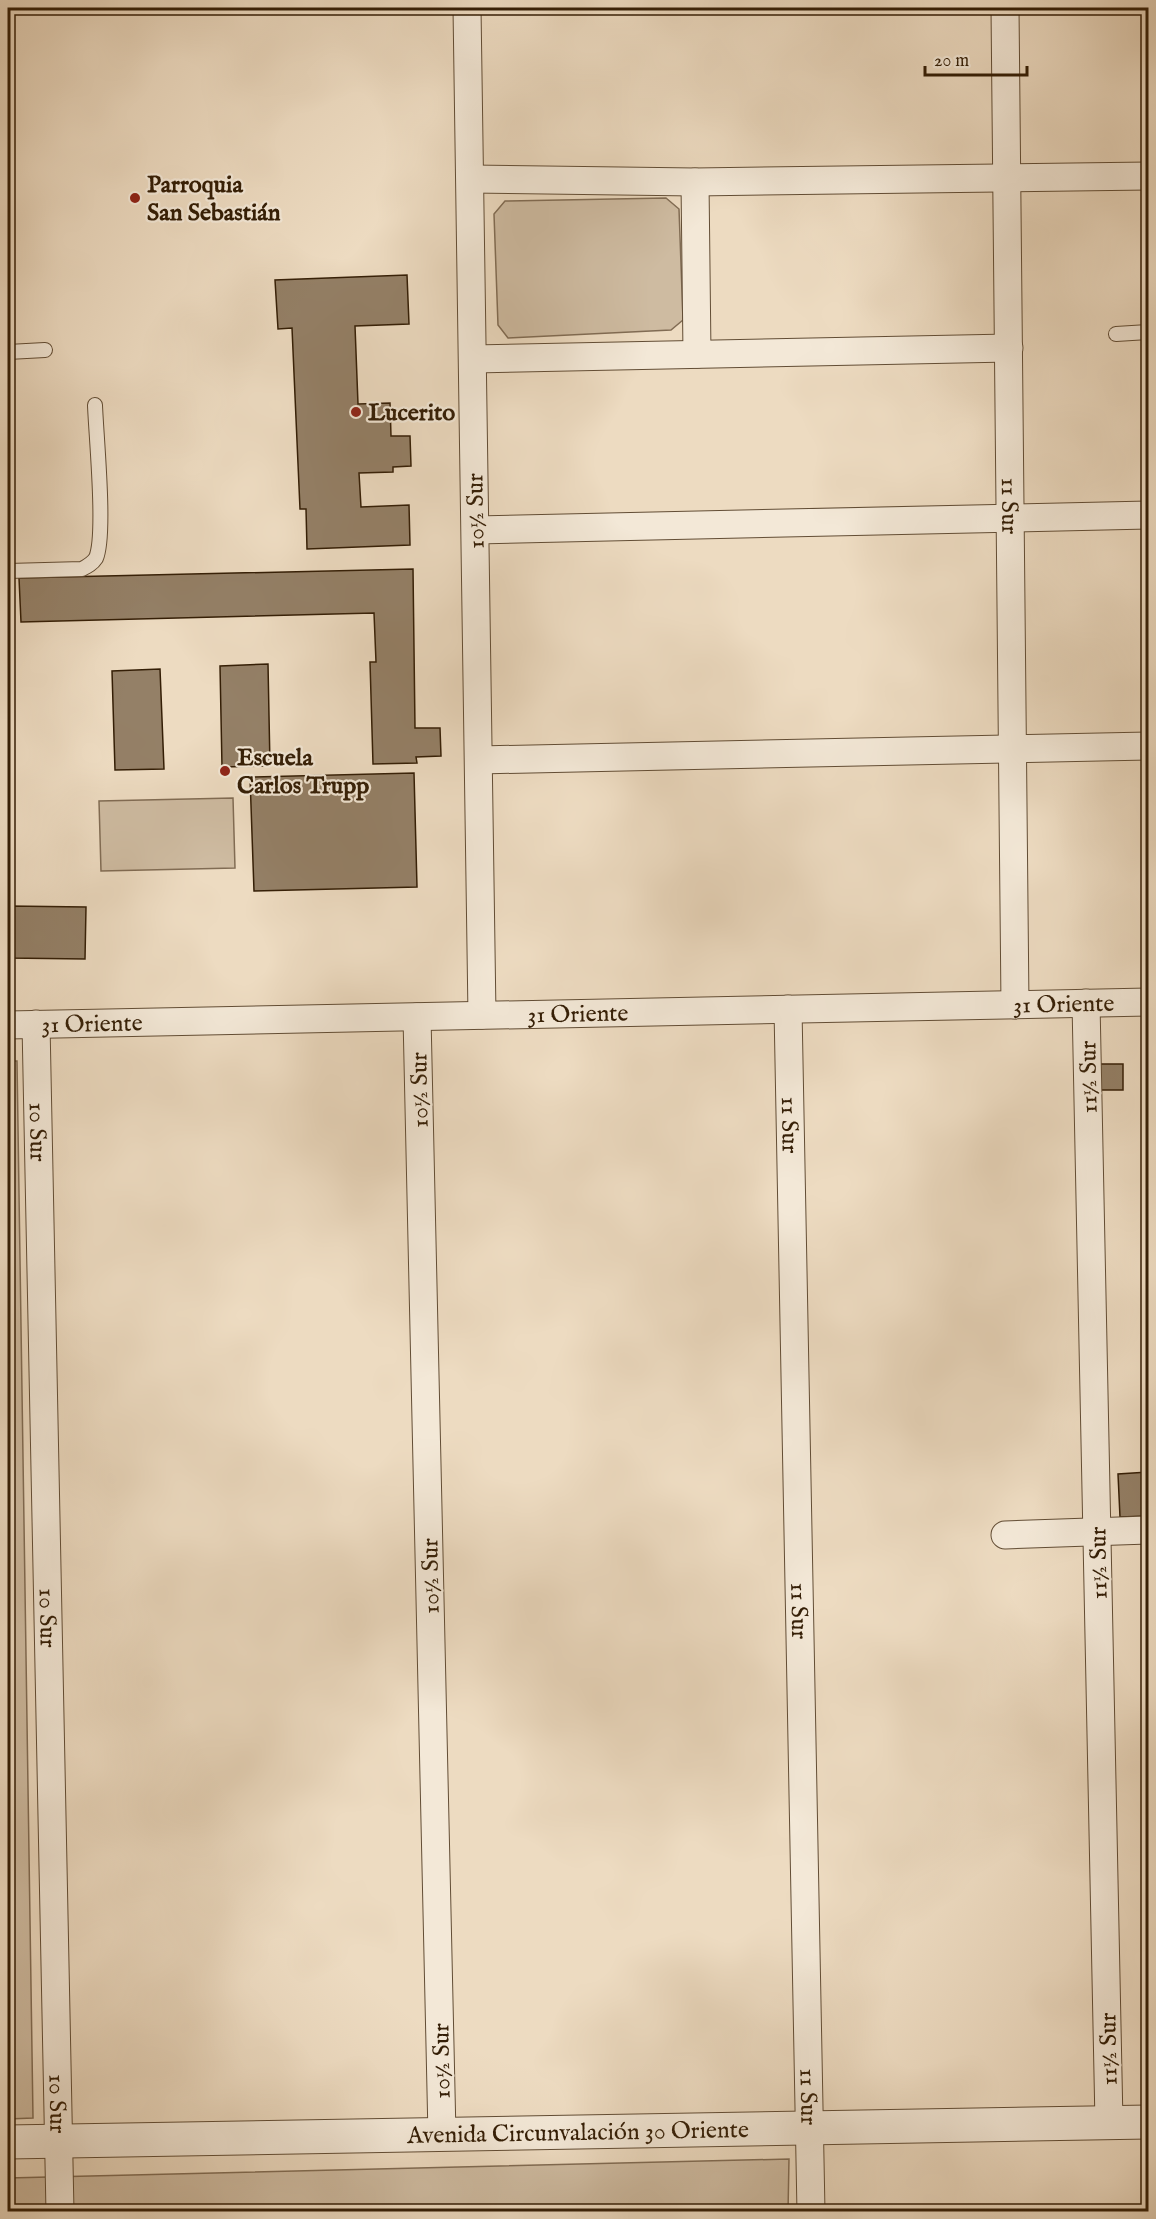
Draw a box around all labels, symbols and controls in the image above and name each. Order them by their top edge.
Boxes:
scale bar [925,39,1027,77]
text: 20 m [934,50,969,73]
place label: Parroquia San Sebastián [147,170,281,229]
marker: Parroquia San Sebastián [128,191,142,205]
place label: Lucerito [368,398,455,429]
marker: Lucerito [349,405,363,419]
street label: 10½ Sur [460,473,493,549]
street label: 11 Sur [993,477,1024,535]
place label: Escuela Carlos Trupp [237,743,369,802]
marker: Escuela Carlos Trupp [218,764,232,778]
street label: 31 Oriente [1013,989,1115,1022]
street label: 31 Oriente [527,998,629,1032]
street label: 31 Oriente [41,1008,143,1041]
street label: 11½ Sur [1073,1040,1106,1114]
street label: 10½ Sur [404,1052,437,1128]
street label: 11 Sur [773,1096,805,1154]
street label: 10 Sur [21,1102,53,1162]
street label: 11½ Sur [1083,1526,1116,1600]
street label: 10½ Sur [415,1538,448,1614]
street label: 11 Sur [782,1582,814,1640]
street label: 10 Sur [30,1588,63,1648]
street label: 11½ Sur [1093,2012,1126,2086]
street label: 10½ Sur [426,2023,459,2099]
street label: 11 Sur [791,2068,823,2126]
street label: 10 Sur [40,2074,72,2134]
street label: Avenida Circunvalación 30 Oriente [406,2115,749,2152]

